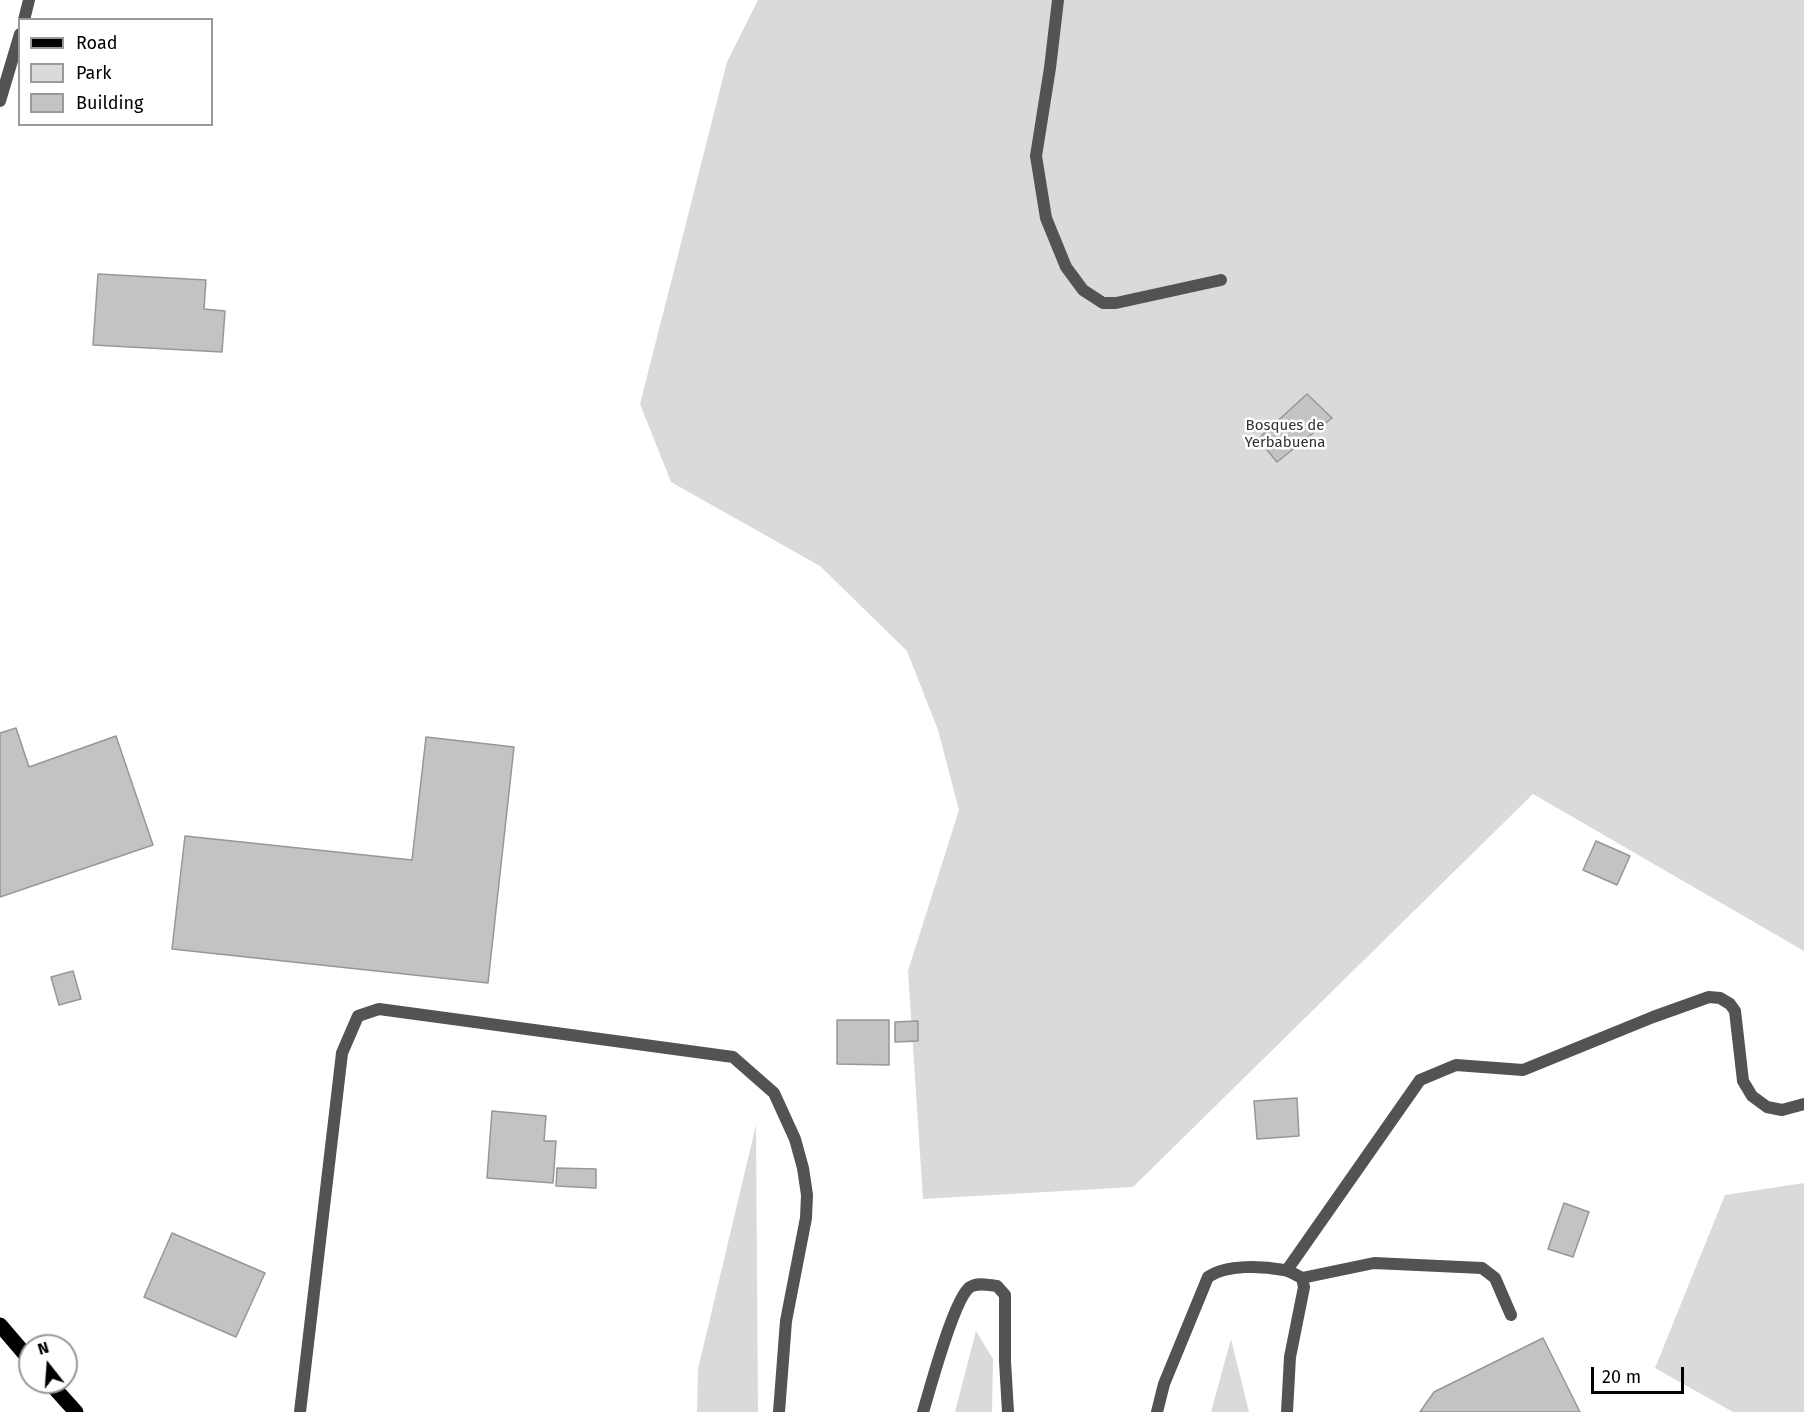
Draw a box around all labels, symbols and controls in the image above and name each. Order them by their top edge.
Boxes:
legend [18,18,213,126]
text: Road [76,32,118,54]
text: Park [76,62,111,84]
text: Building [76,92,143,114]
park label: Bosques de Yerbabuena [1244,417,1326,452]
north arrow [18,1334,78,1394]
text: N [35,1338,51,1359]
scale bar [1594,1355,1687,1393]
text: 20 m [1602,1366,1641,1388]

